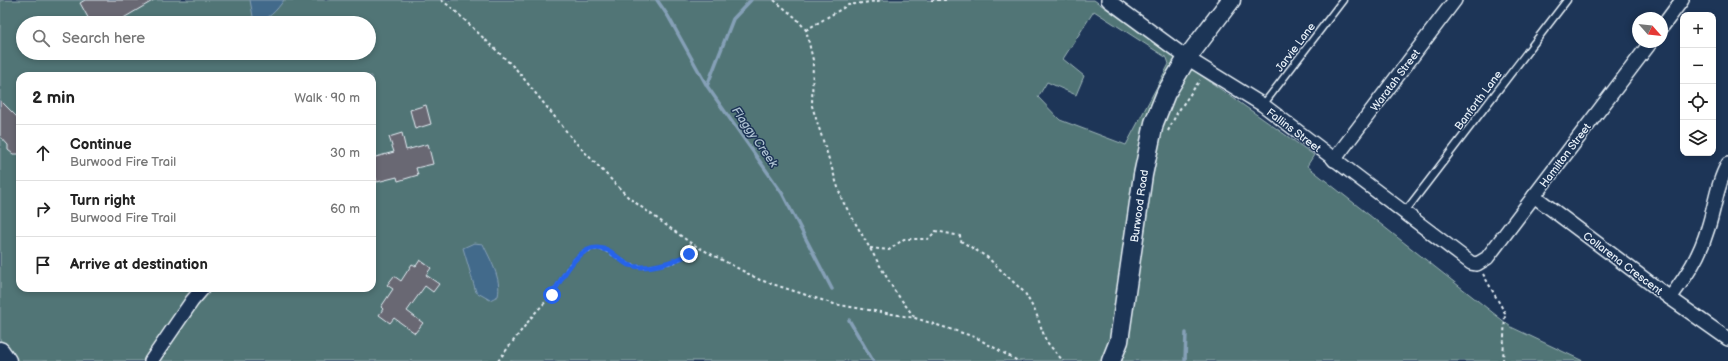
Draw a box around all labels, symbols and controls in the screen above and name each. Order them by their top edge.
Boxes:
north arrow [1632,12,1668,48]
map controls [1680,12,1716,156]
button: + [1680,12,1716,48]
search box [16,16,376,60]
street label: Jarvie Lane [1273,20,1318,74]
icon: search [30,27,52,49]
text: Search here [62,29,145,48]
street label: Waratah Street [1368,46,1423,114]
button: − [1680,48,1716,84]
street label: Banforth Lane [1452,68,1505,132]
button: locate [1680,84,1716,120]
text: 2 min [32,88,75,108]
text: Walk · 90 m [294,90,360,106]
water label: Flaggy Creek [728,104,782,171]
street label: Fallins Street [1264,106,1324,155]
street label: Hamilton Street [1537,120,1594,190]
button: layers [1680,120,1716,156]
text: Continue [70,135,132,154]
icon: ahead [32,142,54,164]
text: 30 m [330,145,360,161]
text: Burwood Fire Trail [70,154,176,170]
street label: Burwood Road [1128,169,1151,243]
text: Turn right [70,191,135,210]
icon: right [32,198,54,220]
text: 60 m [330,201,360,217]
text: Burwood Fire Trail [70,210,176,226]
street label: Collarena Crescent [1580,229,1666,298]
route end [680,245,698,263]
icon: arrive [32,254,54,276]
text: Arrive at destination [70,255,208,274]
route start [543,286,561,304]

